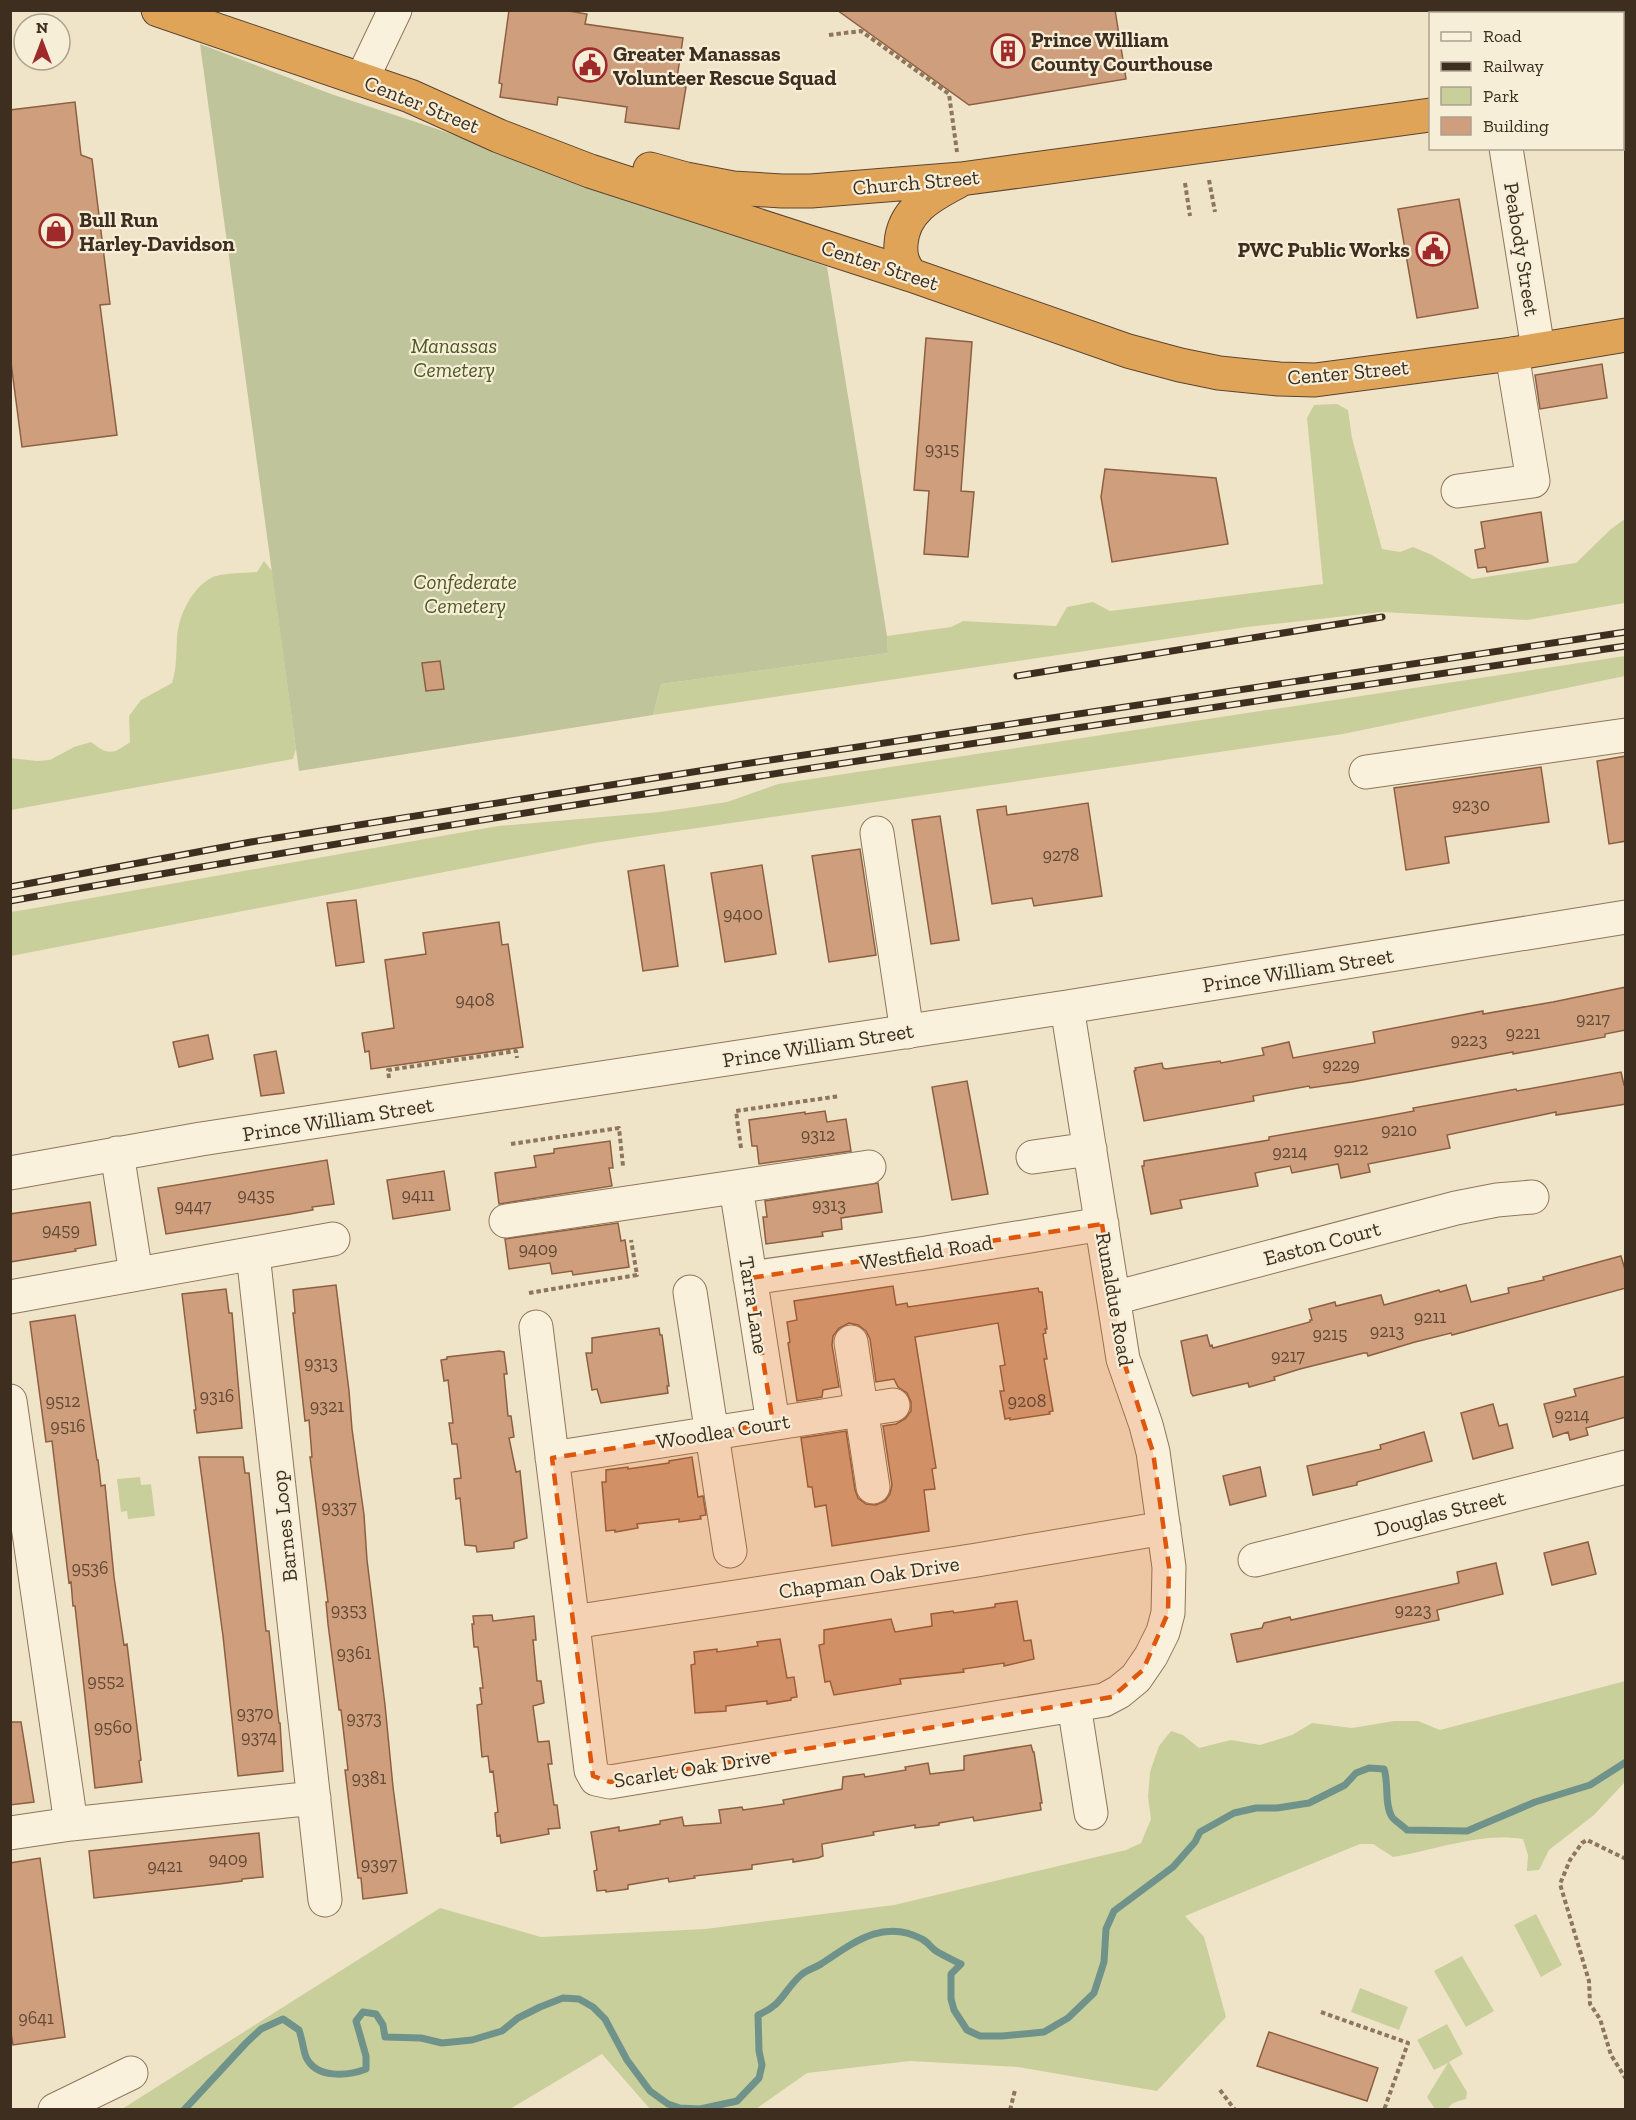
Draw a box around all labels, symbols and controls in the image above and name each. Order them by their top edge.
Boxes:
north arrow [12,12,72,72]
legend [1429,12,1624,150]
text: N [36,18,48,37]
text: Road [1483,25,1522,47]
place label: Prince William County Courthouse [1031,27,1213,76]
building icon: Prince William County Courthouse [990,33,1026,69]
place label: Greater Manassas Volunteer Rescue Squad [613,41,836,90]
public building icon: Greater Manassas Volunteer Rescue Squad [572,47,608,83]
text: Railway [1483,55,1545,77]
street label: Center Street [361,70,483,138]
text: Park [1483,85,1519,107]
text: Building [1483,115,1549,137]
street label: Church Street [852,164,981,200]
street label: Peabody Street [1499,180,1545,318]
place label: Bull Run Harley-Davidson [79,207,235,256]
shop icon: Bull Run Harley-Davidson [38,213,74,249]
public building icon: PWC Public Works [1415,231,1451,267]
street label: Center Street [818,234,942,296]
place label: PWC Public Works [1237,237,1410,262]
park label: Manassas Cemetery [411,333,497,382]
street label: Center Street [1286,354,1410,390]
house number: 9315 [925,438,959,460]
park label: Confederate Cemetery [413,569,517,618]
house number: 9230 [1452,794,1490,816]
house number: 9278 [1043,844,1080,866]
house number: 9400 [723,903,763,925]
street label: Prince William Street [1201,943,1395,997]
house number: 9408 [455,989,495,1011]
house number: 9217 [1576,1008,1610,1030]
street label: Prince William Street [721,1018,915,1072]
house number: 9221 [1505,1022,1541,1044]
house number: 9223 [1451,1029,1488,1051]
house number: 9229 [1322,1054,1360,1076]
street label: Prince William Street [241,1092,435,1146]
house number: 9210 [1381,1119,1417,1141]
house number: 9312 [801,1124,835,1146]
house number: 9212 [1333,1138,1369,1160]
house number: 9214 [1272,1141,1308,1163]
house number: 9435 [237,1184,275,1206]
house number: 9411 [401,1184,435,1206]
house number: 9313 [812,1194,846,1216]
house number: 9447 [174,1195,212,1217]
street label: Easton Court [1261,1215,1383,1271]
house number: 9459 [42,1219,80,1241]
street label: Westfield Road [858,1229,995,1275]
street label: Runaldue Road [1091,1230,1139,1368]
house number: 9409 [518,1238,558,1260]
street label: Tarra Lane [734,1254,774,1356]
house number: 9211 [1414,1306,1446,1328]
house number: 9213 [1370,1320,1404,1342]
house number: 9215 [1313,1323,1347,1345]
house number: 9217 [1271,1345,1305,1367]
house number: 9313 [304,1352,338,1374]
house number: 9316 [200,1385,234,1407]
house number: 9512 [46,1390,80,1412]
house number: 9208 [1008,1390,1046,1412]
house number: 9321 [310,1395,344,1417]
house number: 9214 [1554,1404,1590,1426]
street label: Woodlea Court [654,1408,792,1454]
house number: 9516 [50,1415,86,1437]
street label: Barnes Loop [266,1469,302,1583]
street label: Douglas Street [1372,1485,1508,1541]
house number: 9337 [321,1496,357,1518]
street label: Chapman Oak Drive [777,1550,961,1604]
house number: 9536 [71,1557,109,1579]
house number: 9353 [331,1599,367,1621]
house number: 9223 [1395,1599,1432,1621]
house number: 9361 [337,1642,371,1664]
house number: 9552 [87,1670,125,1692]
house number: 9370 [236,1702,274,1724]
house number: 9373 [346,1707,382,1729]
house number: 9560 [94,1716,132,1738]
house number: 9374 [241,1726,277,1748]
street label: Scarlet Oak Drive [612,1743,772,1793]
house number: 9381 [352,1767,387,1789]
house number: 9409 [208,1848,248,1870]
house number: 9397 [361,1853,398,1875]
house number: 9421 [147,1855,183,1877]
house number: 9641 [18,2007,54,2029]

